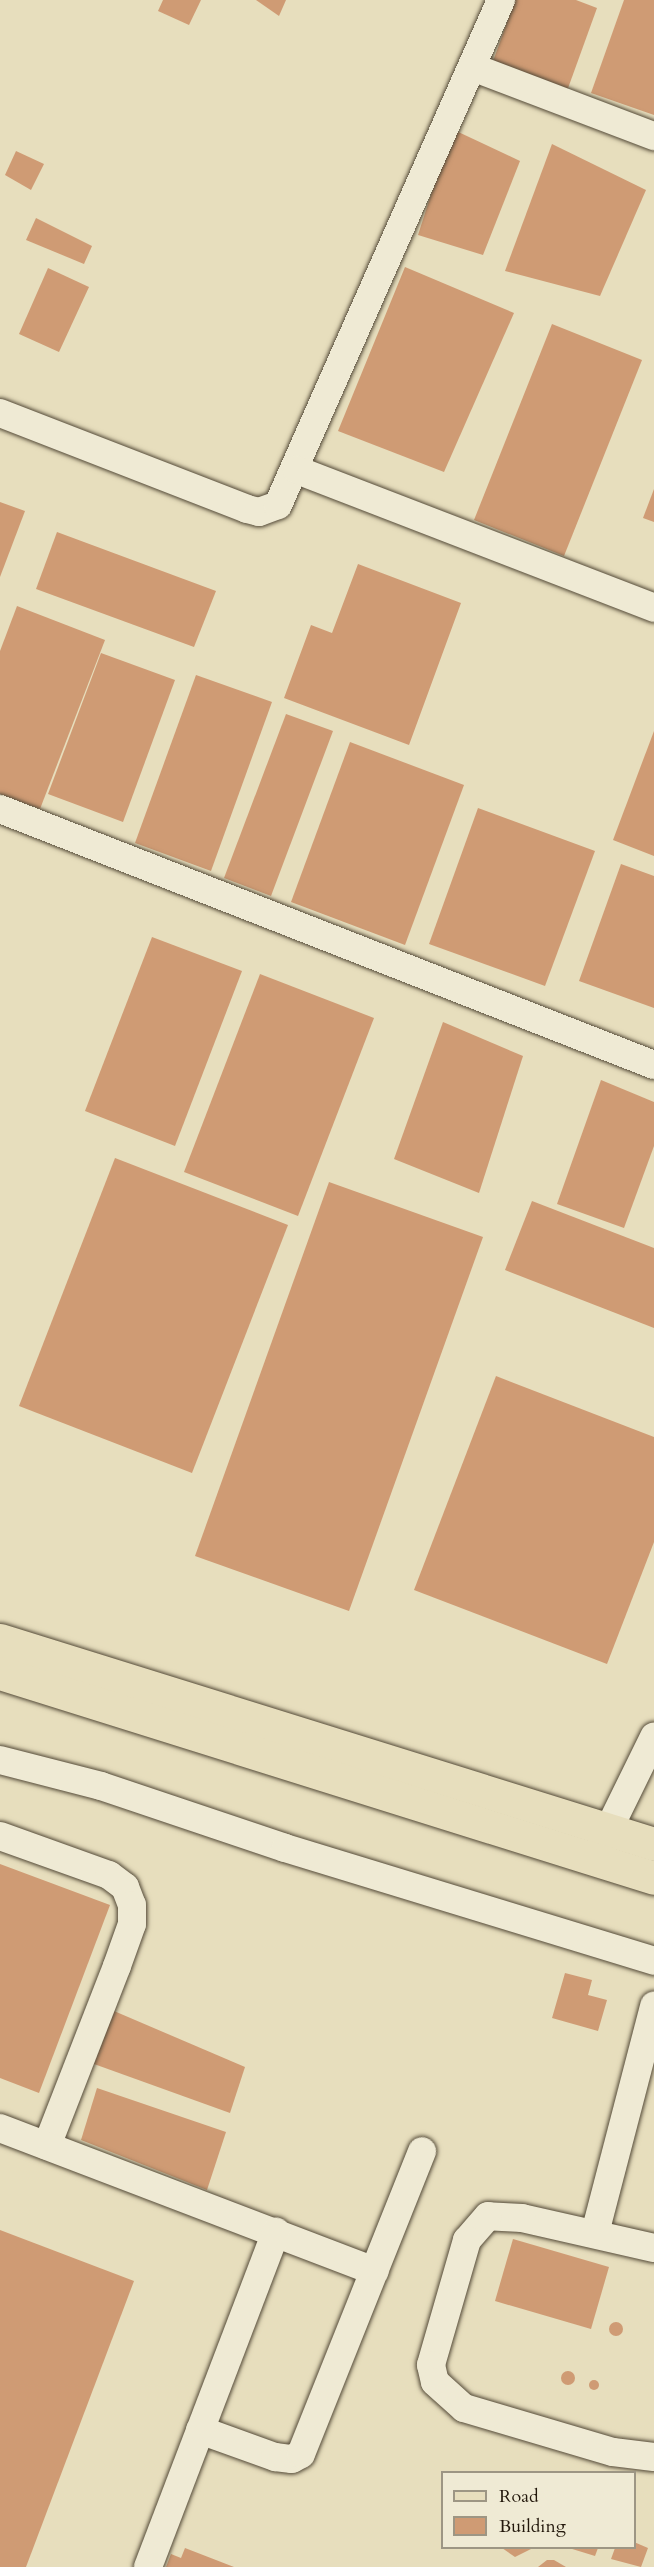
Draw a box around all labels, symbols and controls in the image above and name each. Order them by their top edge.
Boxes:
legend [441,2471,636,2549]
text: Road [499,2484,539,2509]
text: Building [499,2514,566,2539]

